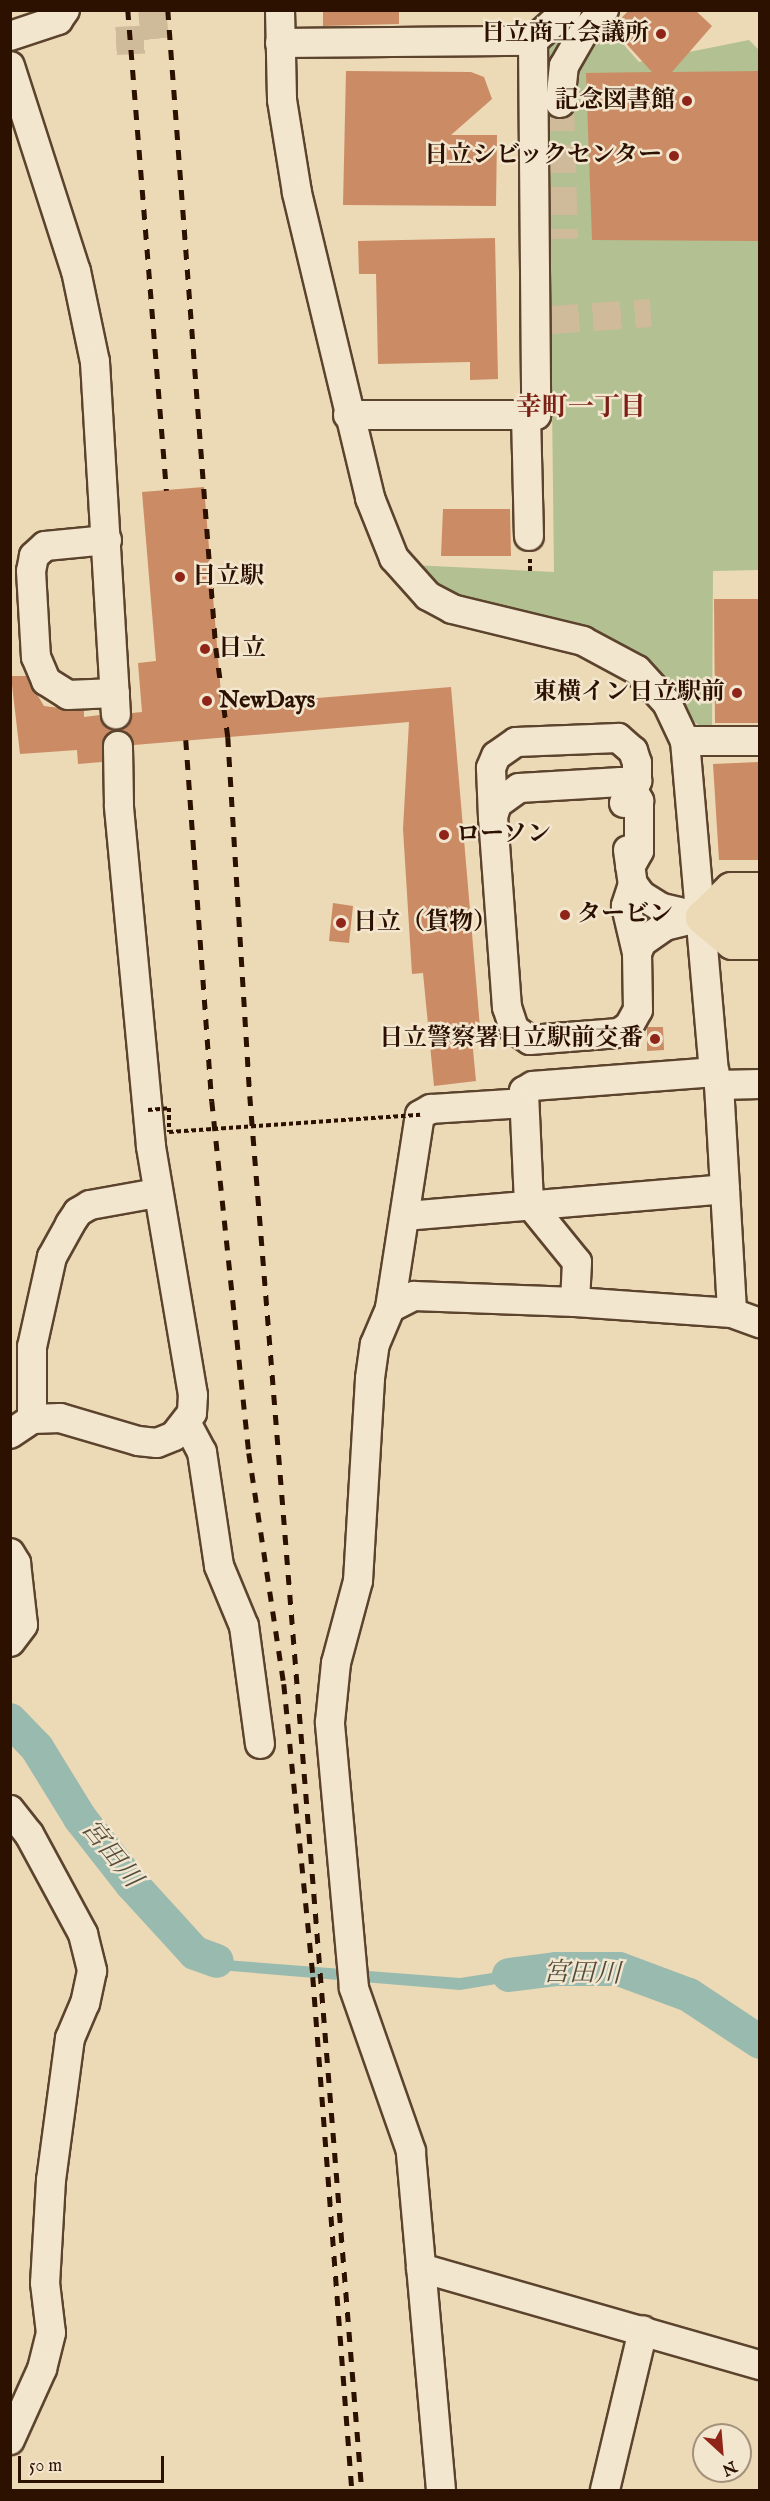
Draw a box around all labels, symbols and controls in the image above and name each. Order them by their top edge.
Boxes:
place label: 日立商工会議所 [481,20,649,48]
marker: 日立商工会議所 [654,27,668,41]
place label: 記念図書館 [555,87,675,115]
marker: 記念図書館 [680,94,694,108]
place label: 日立シビックセンター [422,142,662,170]
marker: 日立シビックセンター [667,149,681,163]
district label: 幸町一丁目 [516,392,646,424]
place label: 日立駅 [192,563,264,591]
marker: 日立駅 [173,570,187,584]
place label: 日立 [218,635,266,663]
marker: 日立 [196,640,214,658]
place label: 東横イン日立駅前 [533,679,725,707]
marker: 東横イン日立駅前 [730,686,744,700]
place label: NewDays [219,687,315,715]
marker: NewDays [200,694,214,708]
place label: ローソン [456,821,552,849]
marker: ローソン [437,828,451,842]
place label: タービン [577,901,673,929]
marker: タービン [558,908,572,922]
place label: 日立（貨物） [353,909,497,937]
marker: 日立（貨物） [334,916,348,930]
place label: 日立警察署日立駅前交番 [379,1025,643,1053]
marker: 日立警察署日立駅前交番 [648,1032,662,1046]
water label: 宮田川 [74,1814,148,1894]
water label: 宮田川 [543,1958,621,1990]
north arrow [692,2423,752,2483]
scale bar [21,2444,166,2482]
text: 50 m [29,2455,62,2478]
text: N [718,2455,740,2479]

